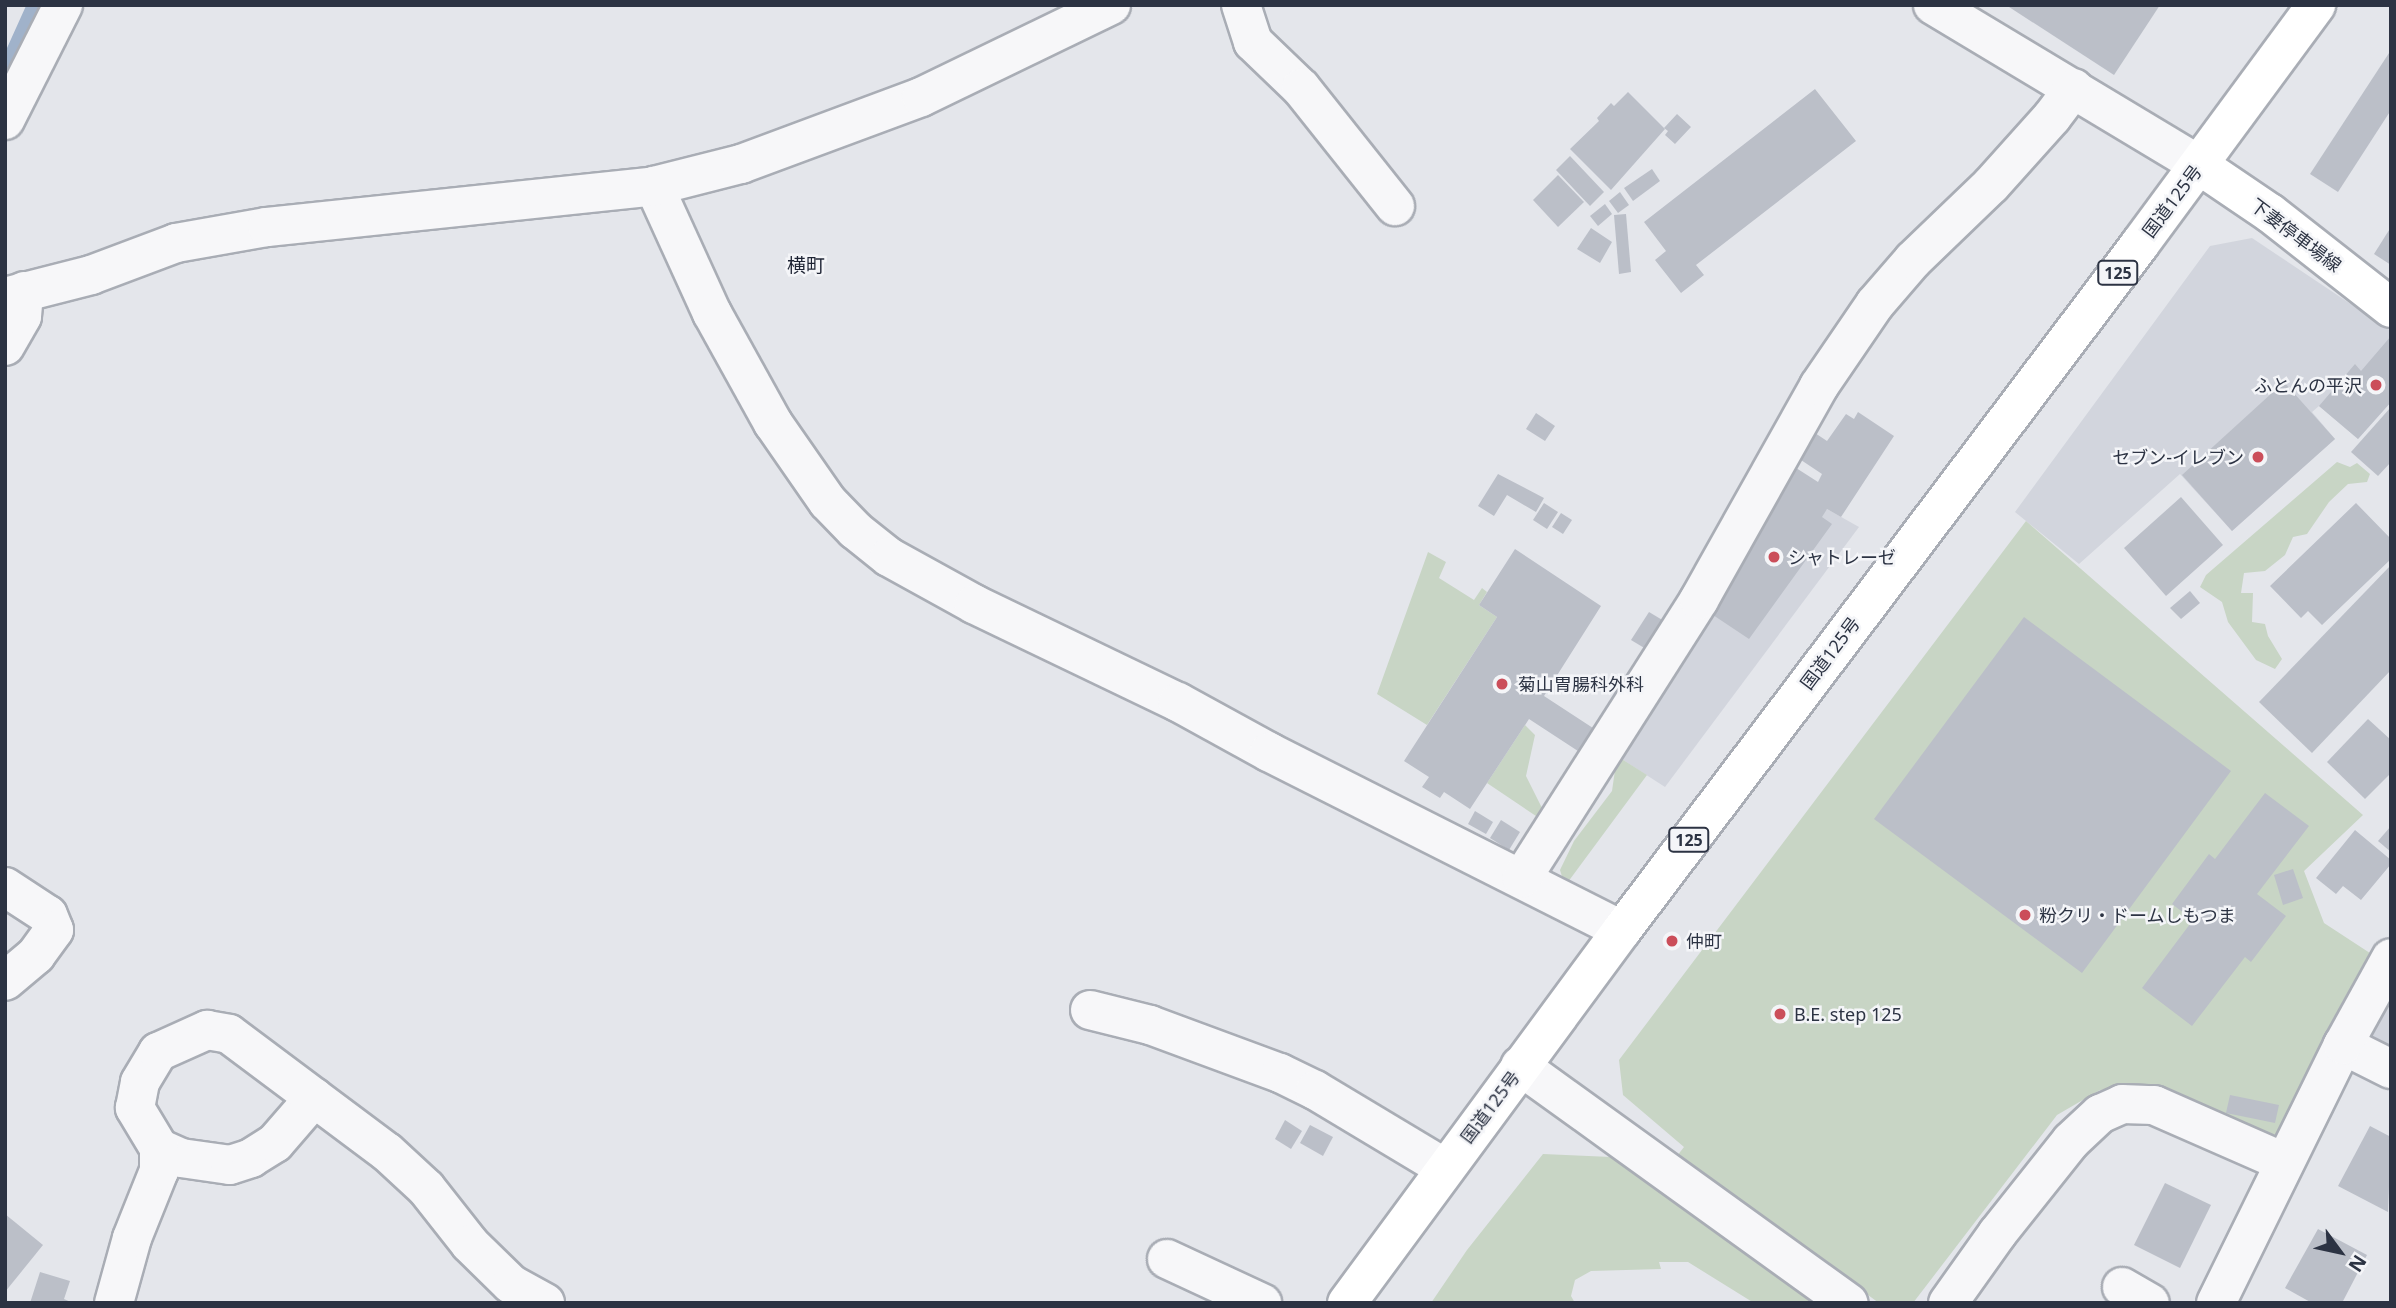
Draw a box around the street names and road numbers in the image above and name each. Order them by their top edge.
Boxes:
street label: 国道125号 [2138,161,2206,241]
street label: 下妻停車場線 [2246,194,2346,276]
road number: 125 [2097,260,2139,286]
street label: 国道125号 [1796,613,1864,693]
road number: 125 [1668,828,1710,852]
street label: 国道125号 [1456,1067,1524,1147]

